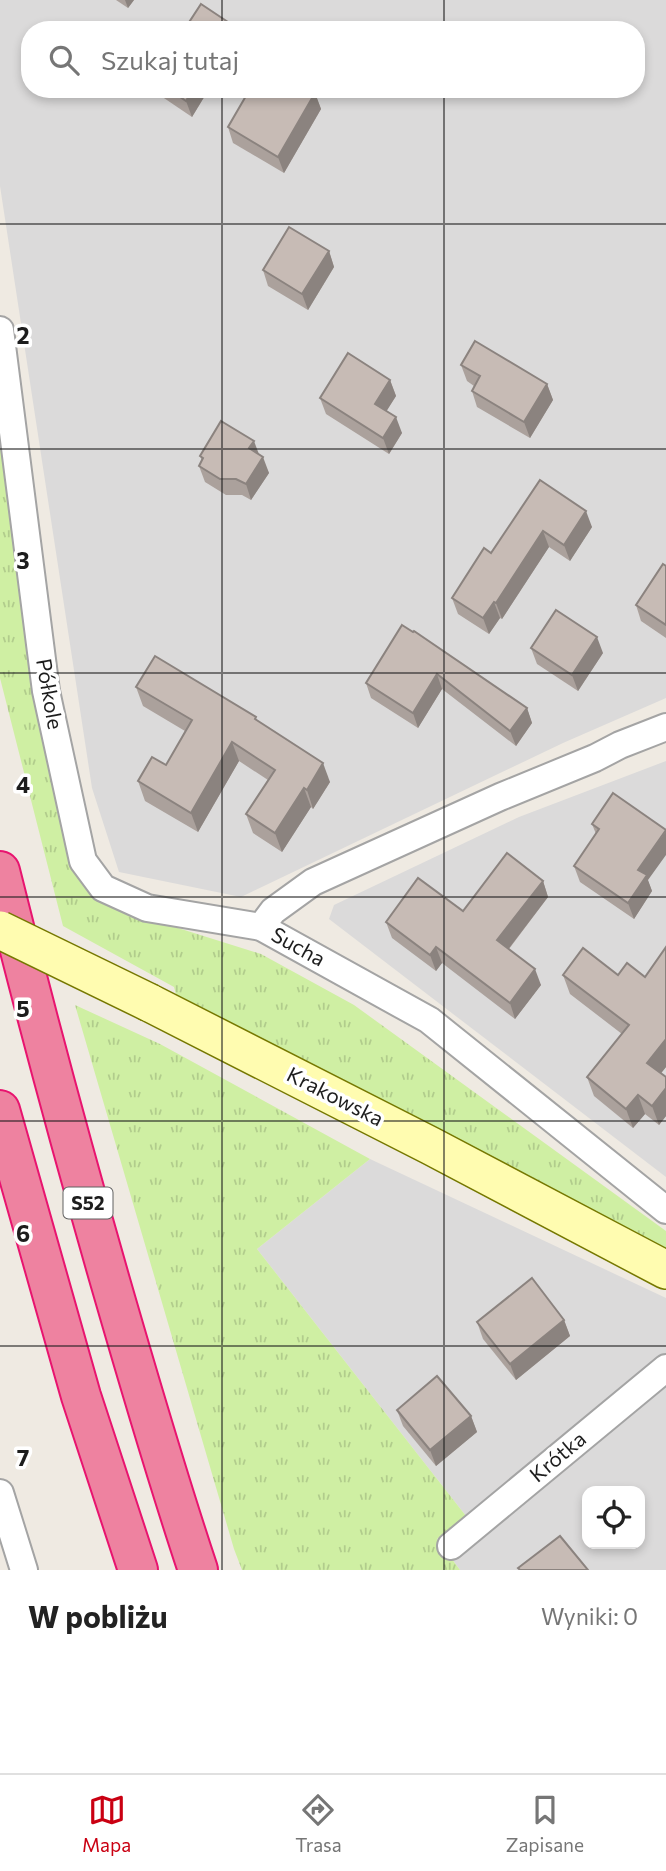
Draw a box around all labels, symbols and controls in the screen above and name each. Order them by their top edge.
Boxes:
search box [21,21,645,98]
icon: search [45,41,83,79]
text: Szukaj tutaj [101,44,239,75]
text: 2 [16,321,30,349]
text: 3 [16,546,30,574]
street label: Półkole [32,656,69,731]
text: 4 [16,770,30,798]
street label: Sucha [268,921,330,971]
text: 5 [16,994,30,1022]
street label: Krakowska [283,1061,388,1131]
road number: S52 [64,1188,112,1218]
text: 6 [16,1219,30,1247]
street label: Krótka [524,1425,590,1486]
text: 7 [17,1443,29,1471]
map controls [582,1486,645,1549]
button: locate [582,1486,645,1549]
text: W pobliżu [28,1597,168,1634]
text: Wyniki: 0 [541,1602,638,1630]
tab: Mapa [82,1791,131,1856]
tab: Trasa [295,1791,342,1856]
tab: Zapisane [506,1791,584,1856]

